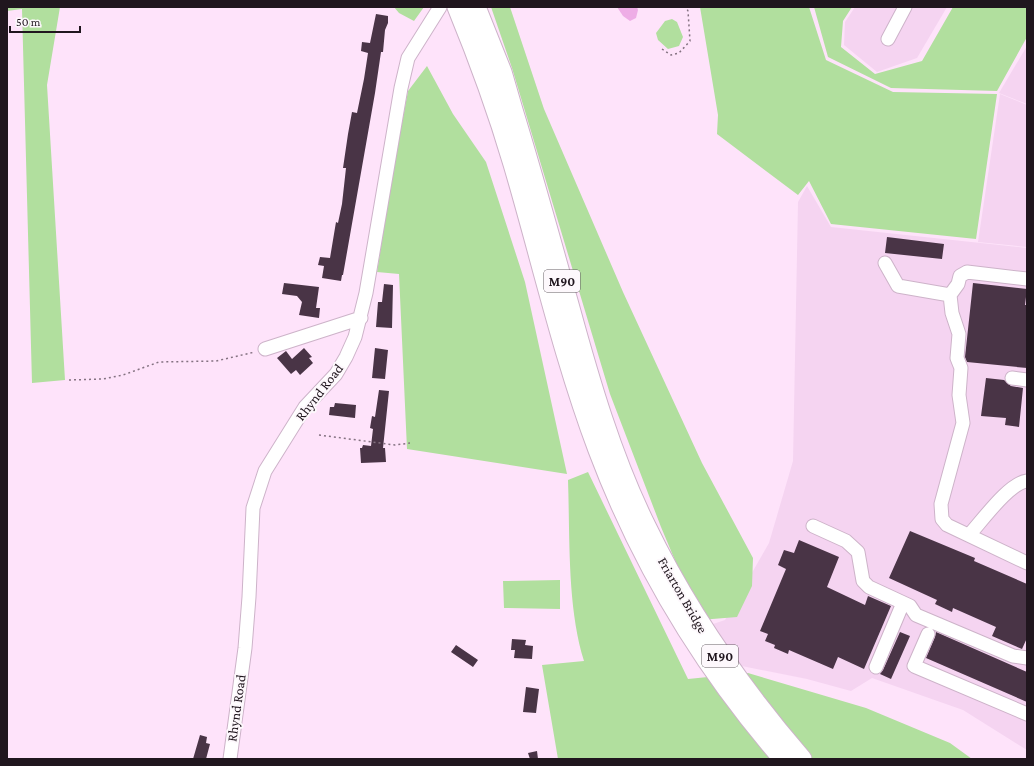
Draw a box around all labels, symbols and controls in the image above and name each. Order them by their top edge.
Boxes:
scale bar [10,8,80,34]
text: 50 m [16,15,41,29]
road number: M90 [544,270,580,292]
street label: Rhynd Road [292,360,347,424]
street label: Friarton Bridge [655,554,711,636]
road number: M90 [702,645,738,667]
street label: Rhynd Road [223,673,249,743]

